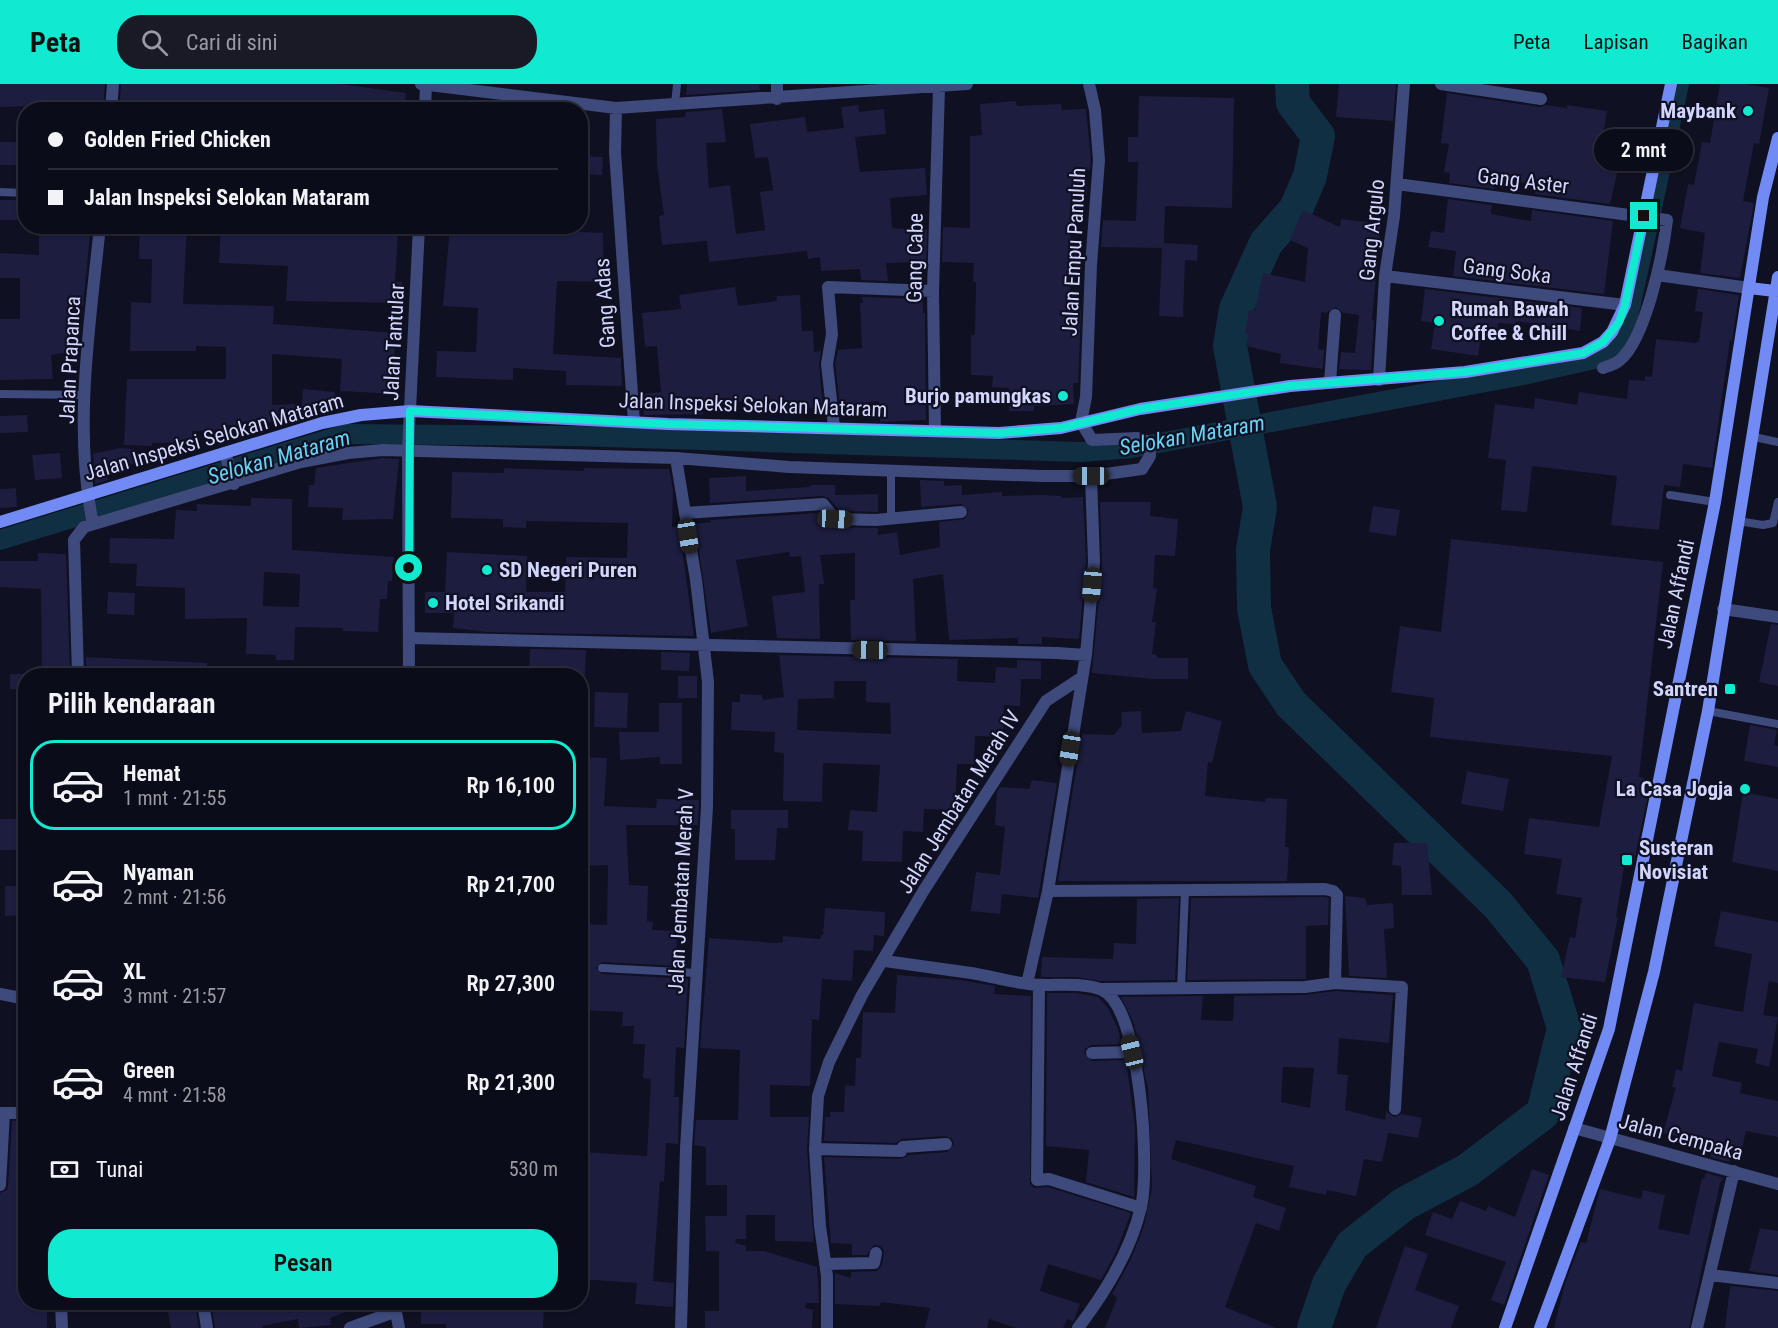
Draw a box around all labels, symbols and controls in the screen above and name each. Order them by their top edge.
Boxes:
search box [117,15,537,69]
text: Peta [30,26,81,59]
icon: search [138,26,171,59]
text: Cari di sini [186,30,278,55]
text: Peta [1513,30,1551,54]
text: Lapisan [1584,30,1649,54]
text: Bagikan [1682,30,1748,54]
place label: Maybank [1660,99,1737,123]
marker: Maybank [1741,104,1755,118]
text: Golden Fried Chicken [84,127,271,152]
callout: 2 mnt [1594,129,1694,171]
text: 2 mnt [1621,138,1666,162]
street label: Gang Aster [1476,163,1570,199]
street label: Jalan Empu Panuluh [1058,167,1090,337]
street label: Gang Argulo [1355,178,1389,282]
text: Jalan Inspeksi Selokan Mataram [84,185,370,210]
route end [1630,202,1657,229]
street label: Gang Cabe [902,213,928,303]
street label: Gang Soka [1461,254,1553,288]
street label: Gang Adas [590,257,620,349]
street label: Jalan Tantular [379,283,409,401]
street label: Jalan Prapanca [55,295,85,425]
place label: Rumah Bawah Coffee & Chill [1451,297,1569,345]
marker: Rumah Bawah Coffee & Chill [1432,314,1446,328]
place label: Burjo pamungkas [905,384,1051,408]
street label: Jalan Inspeksi Selokan Mataram [81,388,347,486]
street label: Jalan Inspeksi Selokan Mataram [618,388,888,422]
marker: Burjo pamungkas [1056,389,1070,403]
water label: Selokan Mataram [1117,410,1267,460]
water label: Selokan Mataram [205,424,353,490]
car [1073,467,1109,485]
car [817,509,853,529]
car [676,517,700,555]
street label: Jalan Affandi [1653,537,1699,651]
route start [395,554,422,581]
place label: SD Negeri Puren [499,558,637,582]
marker: SD Negeri Puren [480,563,494,577]
car [1081,566,1103,604]
place label: Hotel Srikandi [445,591,565,615]
marker: Hotel Srikandi [426,596,440,610]
car [852,641,888,659]
place label: Santren [1653,677,1718,701]
marker: Santren [1723,682,1737,696]
text: Pilih kendaraan [48,688,216,720]
street label: Jalan Jembatan Merah IV [893,706,1025,898]
car [1058,730,1082,768]
icon: car [51,758,105,812]
text: Hemat [123,761,180,786]
text: Rp 16,100 [467,773,555,798]
place label: La Casa Jogja [1616,777,1733,801]
marker: La Casa Jogja [1738,782,1752,796]
text: 1 mnt · 21:55 [123,786,226,810]
street label: Jalan Jembatan Merah V [664,787,698,995]
place label: Susteran Novisiat [1639,836,1714,884]
marker: Susteran Novisiat [1620,853,1634,867]
icon: car [51,857,105,911]
text: Nyaman [123,860,194,885]
text: Rp 21,700 [467,872,555,897]
text: 2 mnt · 21:56 [123,885,226,909]
icon: car [51,956,105,1010]
text: XL [123,959,146,984]
text: Rp 27,300 [467,971,555,996]
text: 3 mnt · 21:57 [123,984,226,1008]
street label: Jalan Affandi [1545,1011,1603,1123]
car [1119,1032,1145,1072]
icon: car [51,1055,105,1109]
text: Green [123,1058,175,1083]
text: Rp 21,300 [467,1070,555,1095]
text: 4 mnt · 21:58 [123,1083,226,1107]
street label: Jalan Cempaka [1616,1109,1746,1165]
icon: cash [48,1153,81,1186]
text: Tunai [96,1157,143,1182]
text: 530 m [509,1157,558,1181]
button: Pesan [48,1229,558,1298]

